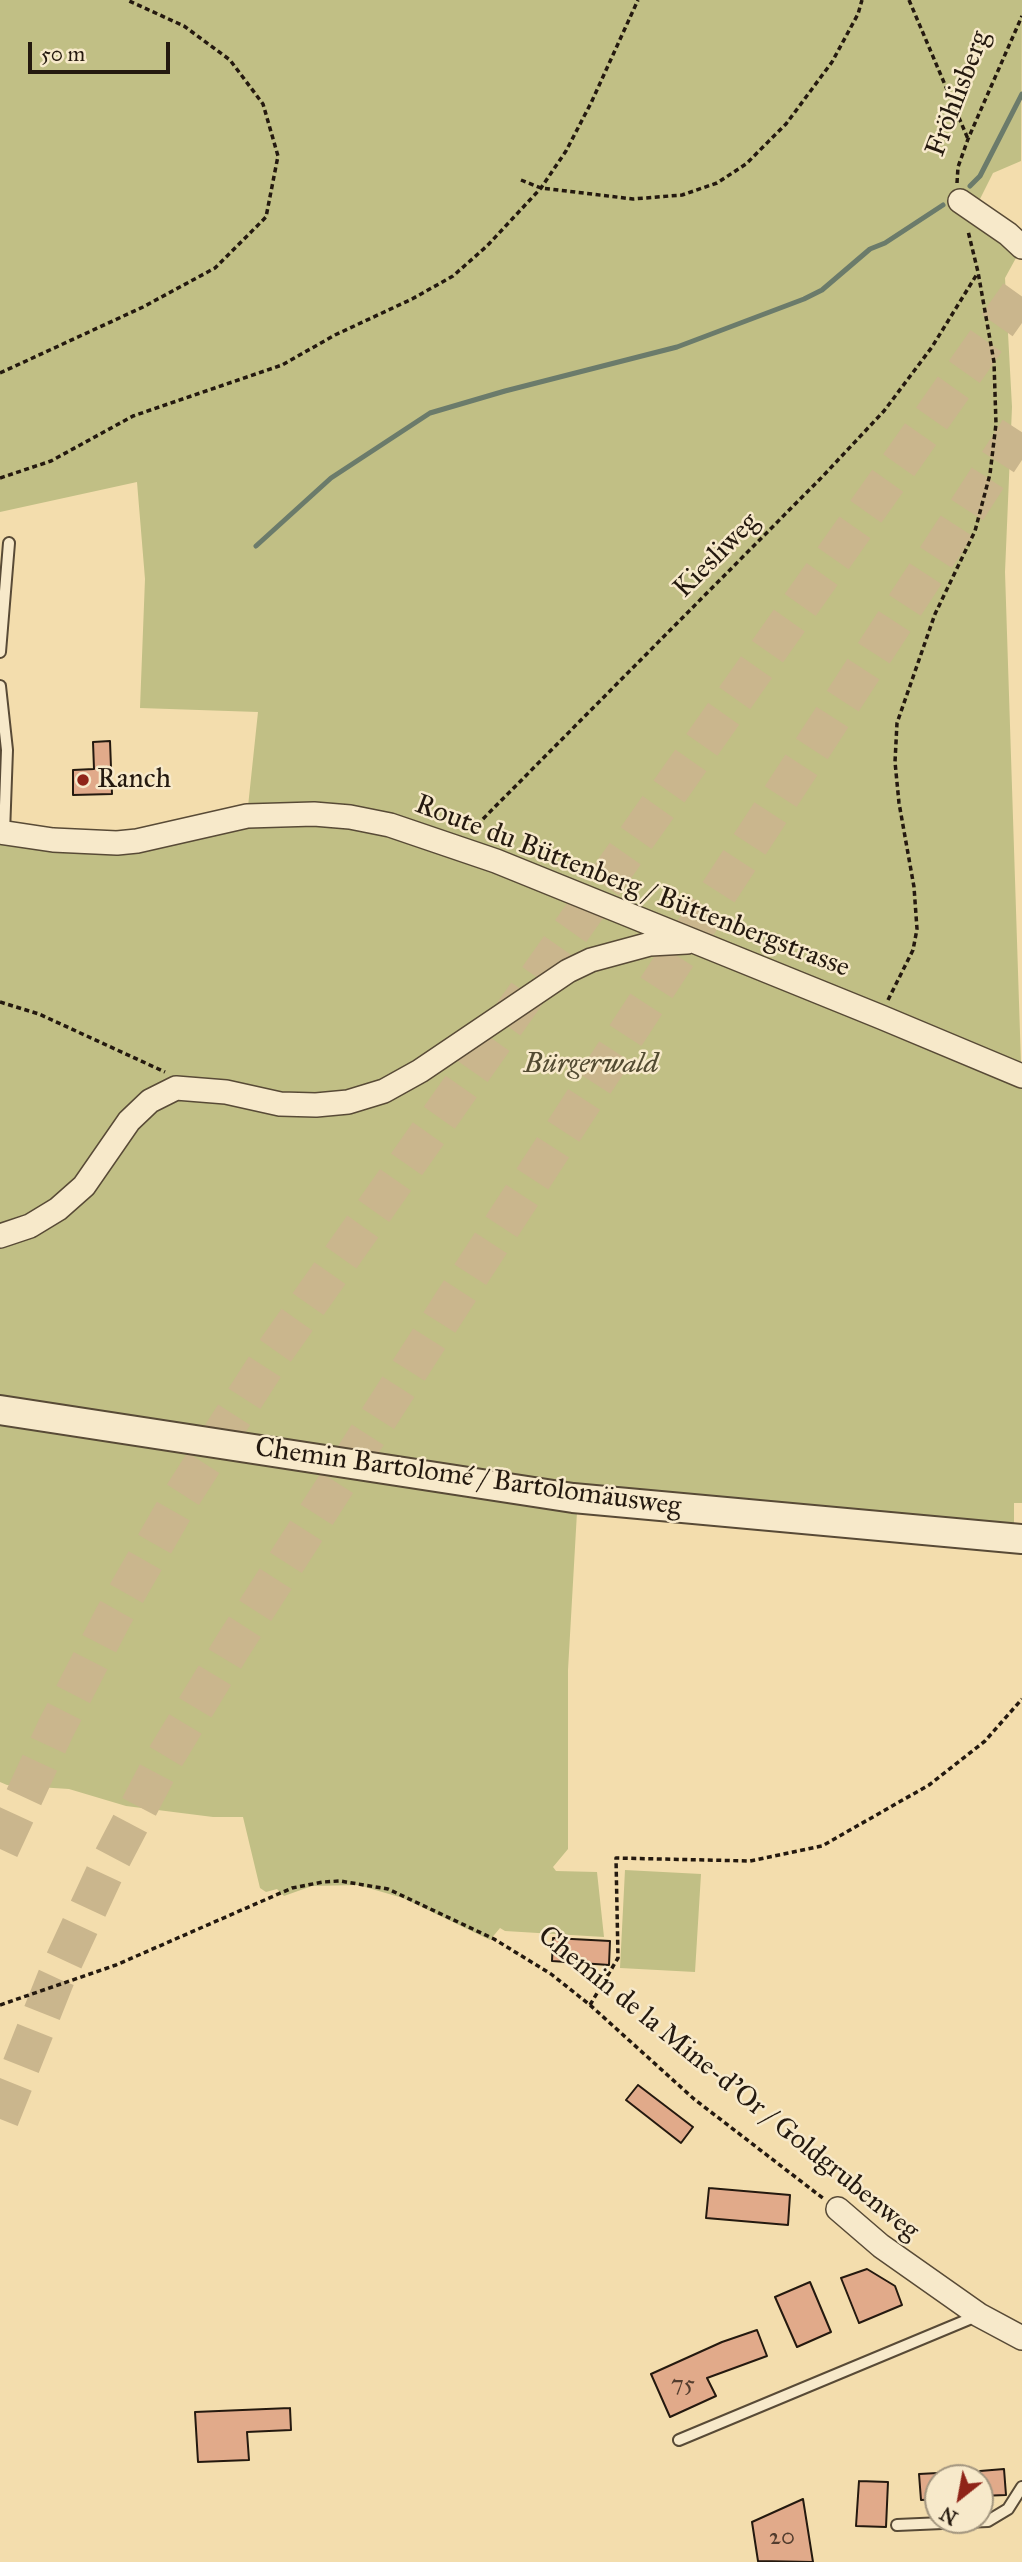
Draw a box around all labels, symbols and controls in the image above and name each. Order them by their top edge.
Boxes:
street label: Fröhlisberg [920,26,998,162]
scale bar [32,28,173,72]
text: 50 m [41,41,85,67]
street label: Kiesliweg [667,506,767,606]
place label: Ranch [97,763,171,797]
marker: Ranch [75,772,91,788]
street label: Route du Büttenberg / Büttenbergstrasse [410,788,854,986]
park label: Bürgerwald [524,1048,658,1082]
street label: Chemin Bartolomé / Bartolomäusweg [253,1431,683,1525]
street label: Chemin de la Mine-d'Or / Goldgrubenweg [531,1920,925,2248]
house number: 75 [671,2371,695,2399]
north arrow [924,2464,994,2534]
text: N [936,2502,962,2530]
house number: 20 [769,2524,795,2552]

